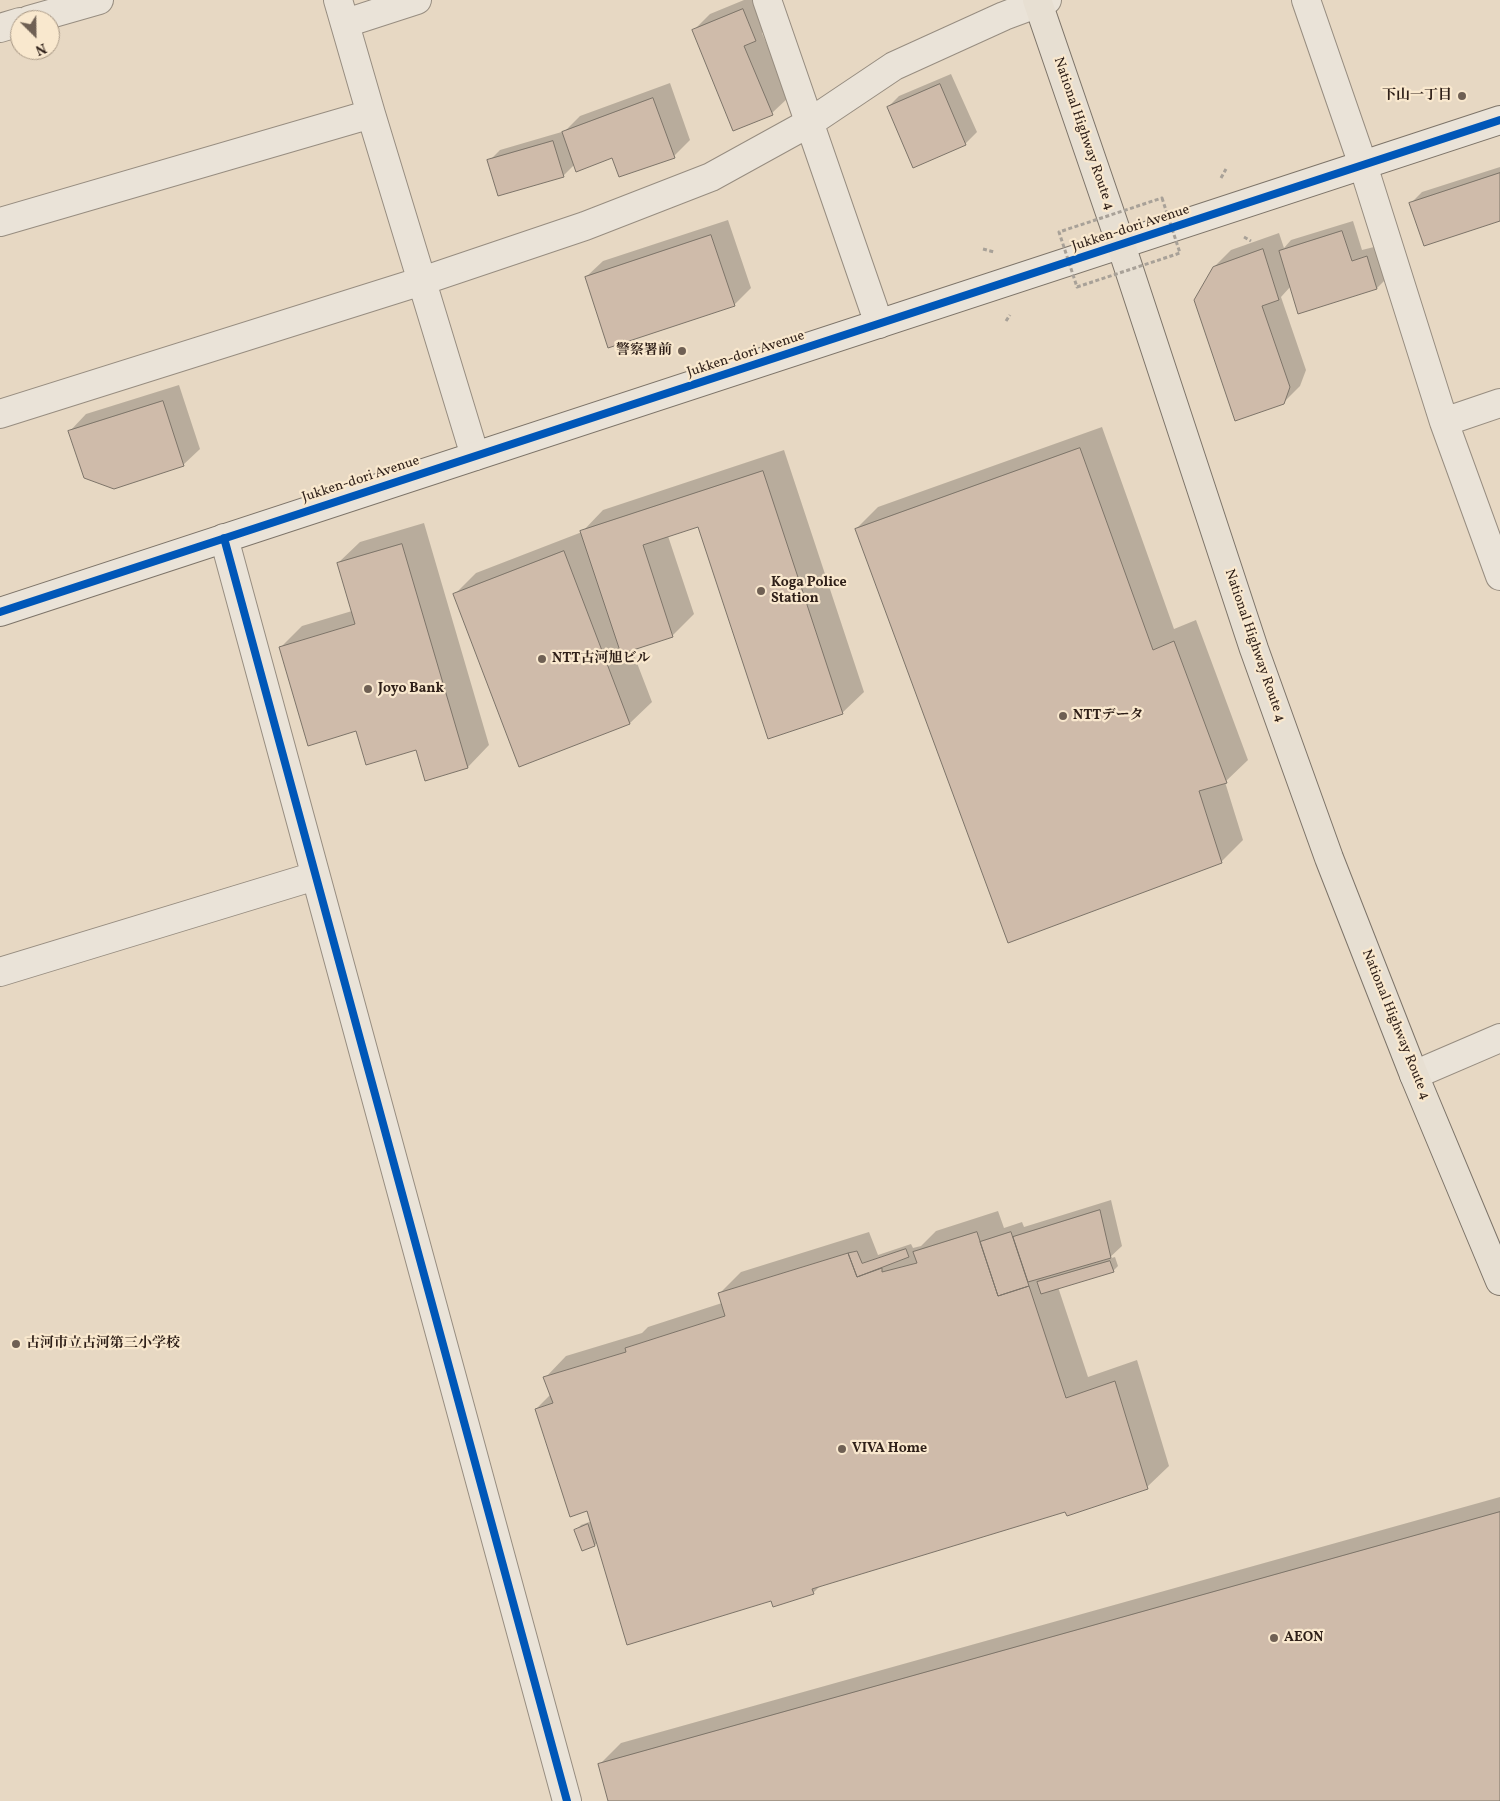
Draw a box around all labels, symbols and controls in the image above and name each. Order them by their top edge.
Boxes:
north arrow [10,10,60,60]
text: N [32,38,49,59]
street label: National Highway Route 4 [1049,55,1117,213]
place label: 下山一丁目 [1382,88,1452,104]
marker: 下山一丁目 [1456,90,1468,102]
street label: Jukken-dori Avenue [1070,202,1192,256]
street label: Jukken-dori Avenue [685,328,807,382]
place label: 警察署前 [616,343,672,359]
marker: 警察署前 [676,345,688,357]
street label: Jukken-dori Avenue [300,453,422,507]
street label: National Highway Route 4 [1220,567,1288,725]
place label: Koga Police Station [771,575,847,608]
marker: Koga Police Station [755,585,767,597]
place label: NTT古河旭ビル [552,651,651,667]
marker: NTT古河旭ビル [536,653,548,665]
place label: Joyo Bank [378,681,444,697]
marker: Joyo Bank [362,683,374,695]
place label: NTTデータ [1073,708,1144,724]
marker: NTTデータ [1057,710,1069,722]
street label: National Highway Route 4 [1357,947,1433,1103]
place label: 古河市立古河第三小学校 [26,1336,180,1352]
marker: 古河市立古河第三小学校 [10,1338,22,1350]
place label: VIVA Home [852,1441,927,1457]
marker: VIVA Home [836,1443,848,1455]
place label: AEON [1284,1630,1323,1646]
marker: AEON [1268,1632,1280,1644]

